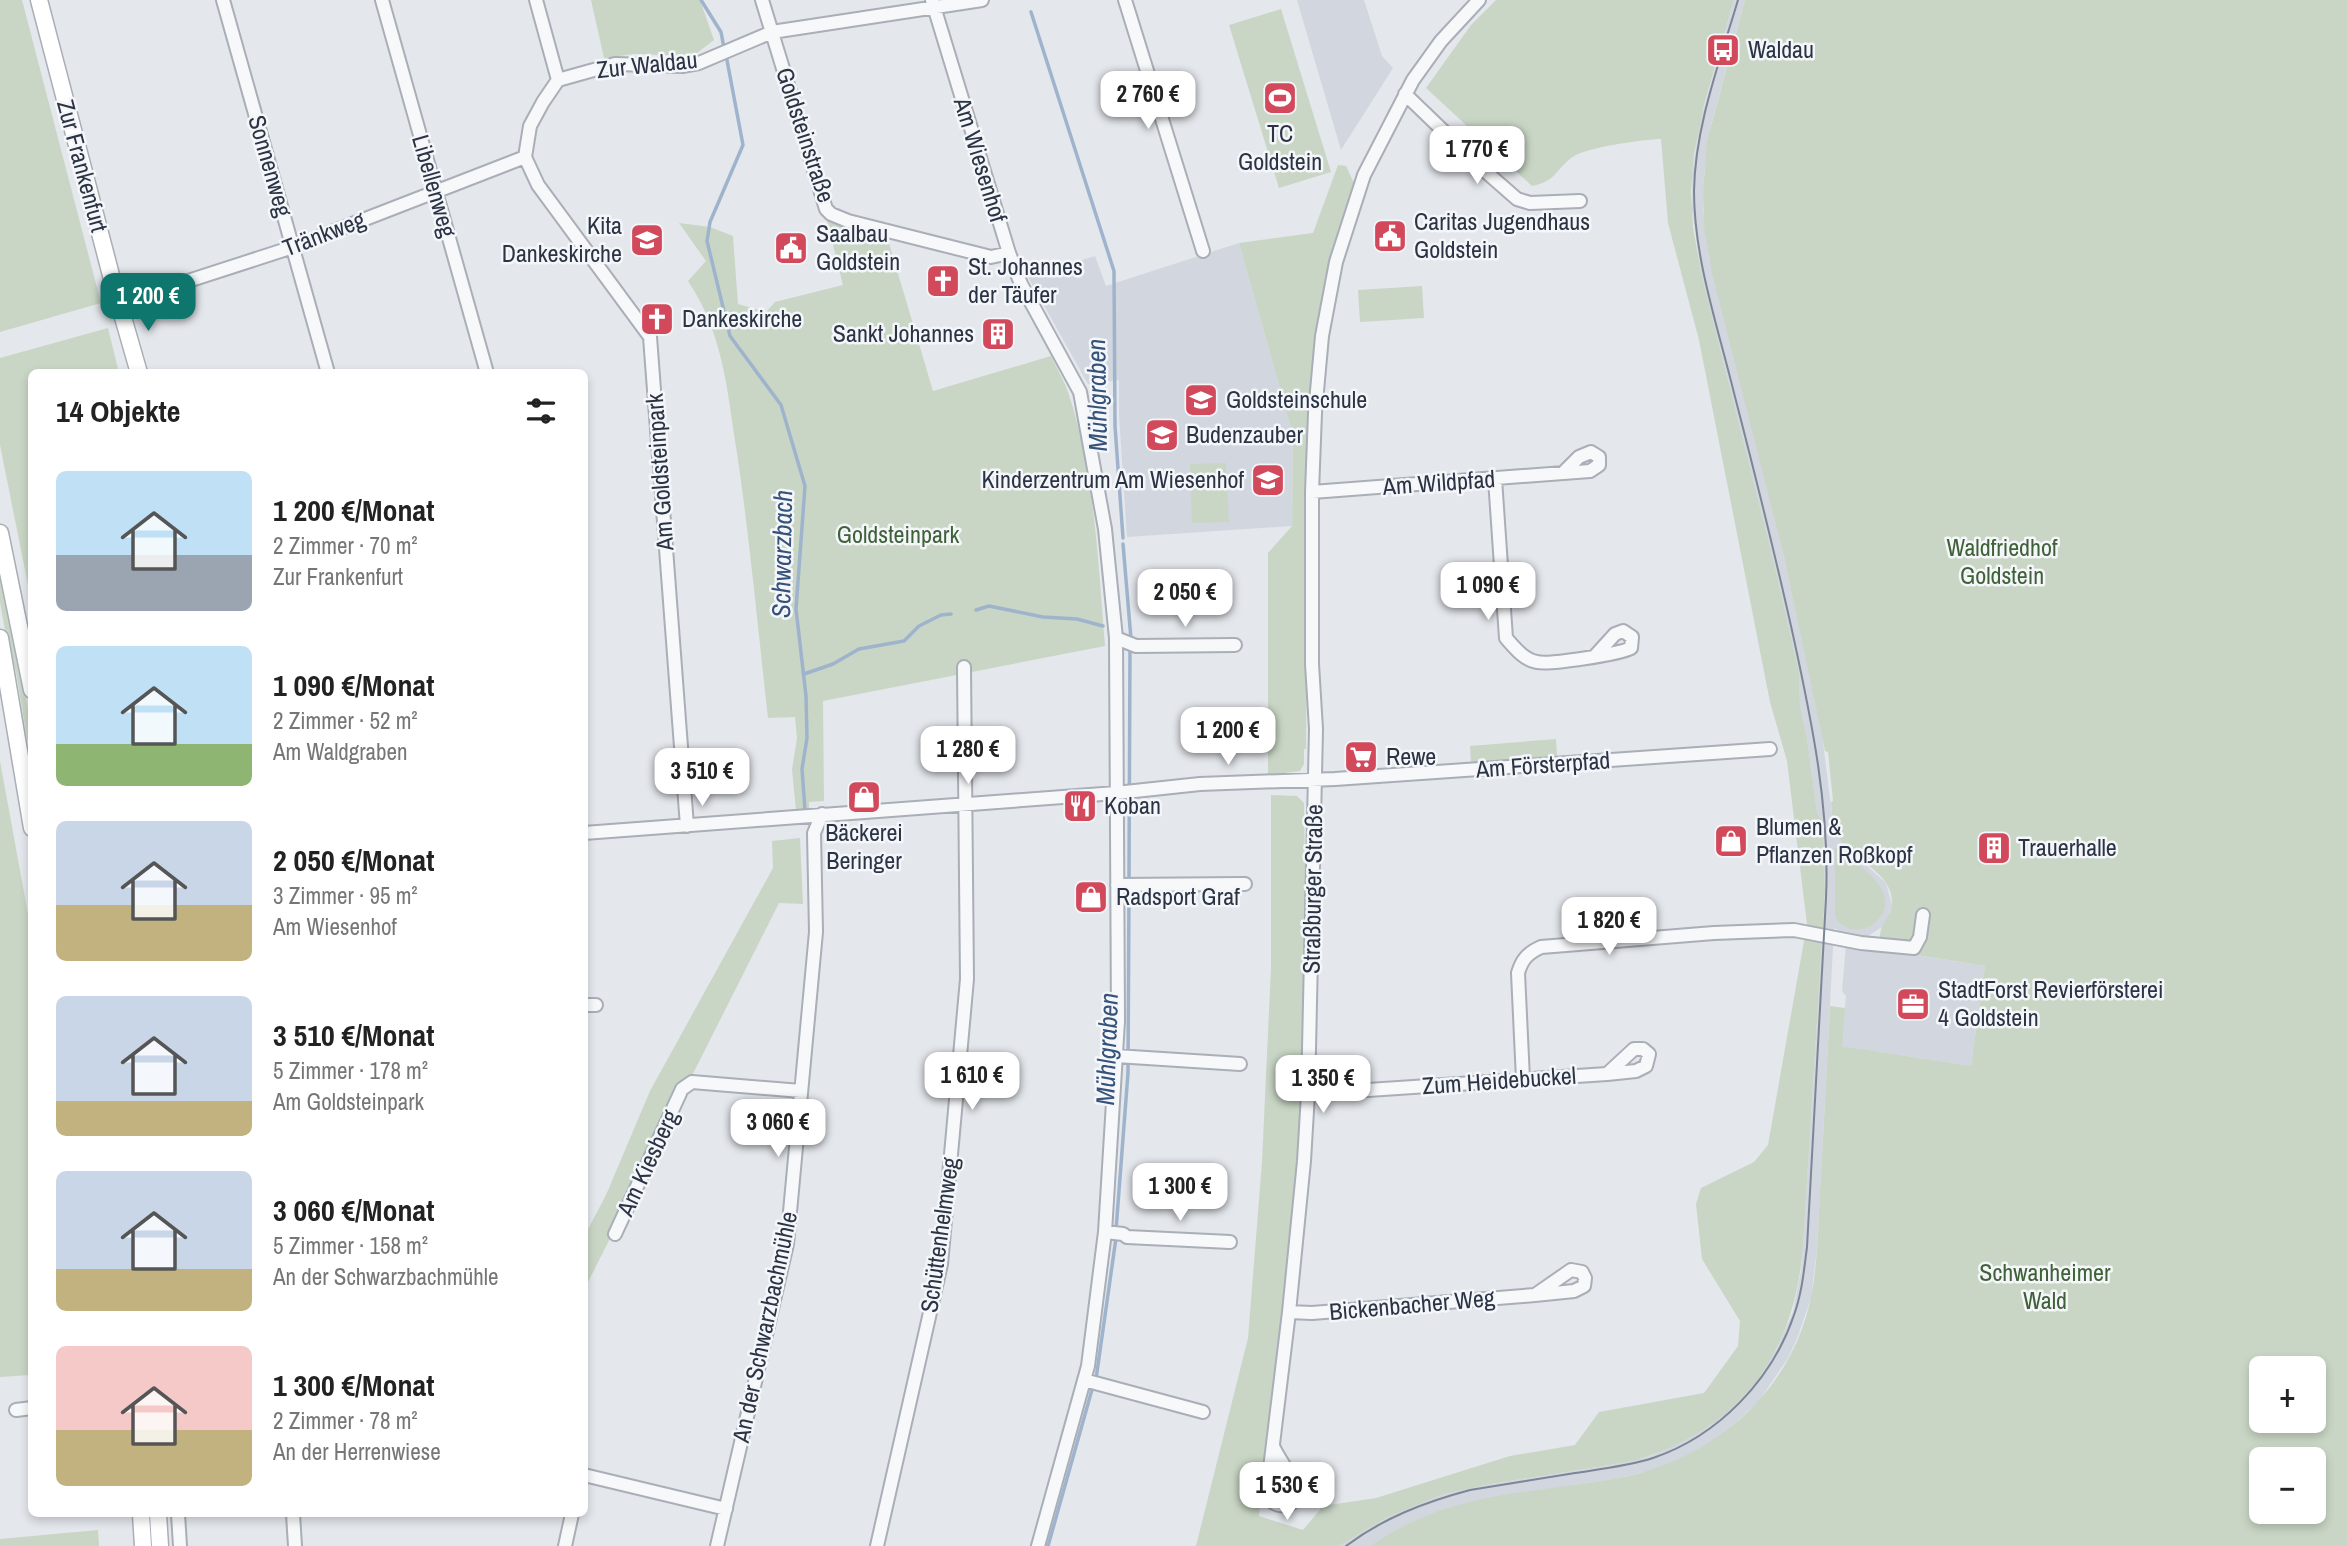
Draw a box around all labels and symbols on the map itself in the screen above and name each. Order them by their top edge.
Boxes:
bus stop icon: Waldau [1704,31,1742,69]
place label: Waldau [1748,33,1814,65]
street label: Zur Waldau [595,43,699,85]
street label: Goldsteinstraße [769,63,843,206]
pin: 2 760 € [1083,72,1213,131]
sports icon: TC Goldstein [1261,79,1299,117]
street label: Am Wiesenhof [946,92,1015,227]
street label: Zur Frankenfurt [50,96,116,236]
street label: Sonnenweg [241,111,301,220]
place label: TC Goldstein [1238,117,1322,177]
pin: 1 770 € [1412,127,1542,186]
street label: Libellenweg [405,131,465,241]
street label: Tränkweg [278,203,369,263]
place label: Caritas Jugendhaus Goldstein [1414,205,1590,265]
place label: Kita Dankeskirche [502,209,622,269]
place label: Saalbau Goldstein [816,217,900,277]
public building icon: Caritas Jugendhaus Goldstein [1371,217,1409,255]
school or university icon: Kita Dankeskirche [628,221,666,259]
public building icon: Saalbau Goldstein [772,229,810,267]
place label: St. Johannes der Täufer [968,250,1083,310]
church icon: St. Johannes der Täufer [924,262,962,300]
pin: 1 200 € [83,274,213,333]
church icon: Dankeskirche [638,300,676,338]
place label: Dankeskirche [682,302,802,334]
building icon: Sankt Johannes [979,315,1017,353]
place label: Sankt Johannes [833,317,974,349]
water label: Mühlgraben [1078,338,1115,452]
school or university icon: Goldsteinschule [1182,381,1220,419]
place label: Goldsteinschule [1226,383,1367,415]
street label: Am Goldsteinpark [638,392,681,553]
school or university icon: Budenzauber [1143,416,1181,454]
place label: Budenzauber [1186,418,1304,450]
school or university icon: Kinderzentrum Am Wiesenhof [1249,461,1287,499]
street label: Am Wildpfad [1381,462,1496,502]
place label: Kinderzentrum Am Wiesenhof [981,463,1245,495]
water label: Schwarzbach [763,490,800,618]
park label: Goldsteinpark [837,518,959,550]
park label: Waldfriedhof Goldstein [1947,531,2058,591]
pin: 1 090 € [1423,562,1553,622]
pin: 2 050 € [1120,570,1250,629]
pin: 1 200 € [1163,708,1293,767]
pin: 1 280 € [903,726,1033,786]
supermarket icon: Rewe [1342,738,1380,776]
place label: Rewe [1386,740,1436,772]
street label: Am Försterpfad [1474,743,1611,785]
pin: 3 510 € [637,748,767,808]
shop icon: Bäckerei Beringer [845,778,883,816]
restaurant icon: Koban [1061,787,1099,825]
place label: Koban [1104,789,1161,821]
street label: Straßburger Straße [1295,804,1329,974]
place label: Blumen & Pflanzen Roßkopf [1756,810,1913,870]
place label: Bäckerei Beringer [825,816,903,876]
shop icon: Blumen & Pflanzen Roßkopf [1712,822,1750,860]
building icon: Trauerhalle [1975,829,2013,867]
place label: Trauerhalle [2018,831,2117,863]
shop icon: Radsport Graf [1072,878,1110,916]
place label: Radsport Graf [1116,880,1240,912]
pin: 1 820 € [1544,898,1674,957]
place label: StadtForst Revierförsterei 4 Goldstein [1938,973,2163,1033]
office icon: StadtForst Revierförsterei 4 Goldstein [1894,985,1932,1023]
water label: Mühlgraben [1087,992,1126,1106]
pin: 1 610 € [907,1052,1037,1112]
pin: 1 350 € [1258,1056,1388,1115]
street label: Zum Heidebuckel [1421,1059,1577,1101]
pin: 3 060 € [713,1100,843,1159]
street label: Am Kiesberg [608,1104,686,1222]
street label: Schüttenhelmweg [912,1155,966,1315]
pin: 1 300 € [1115,1164,1245,1223]
street label: An der Schwarzbachmühle [724,1208,804,1446]
park label: Schwanheimer Wald [1979,1256,2111,1316]
street label: Bickenbacher Weg [1328,1281,1496,1327]
pin: 1 530 € [1222,1462,1352,1522]

